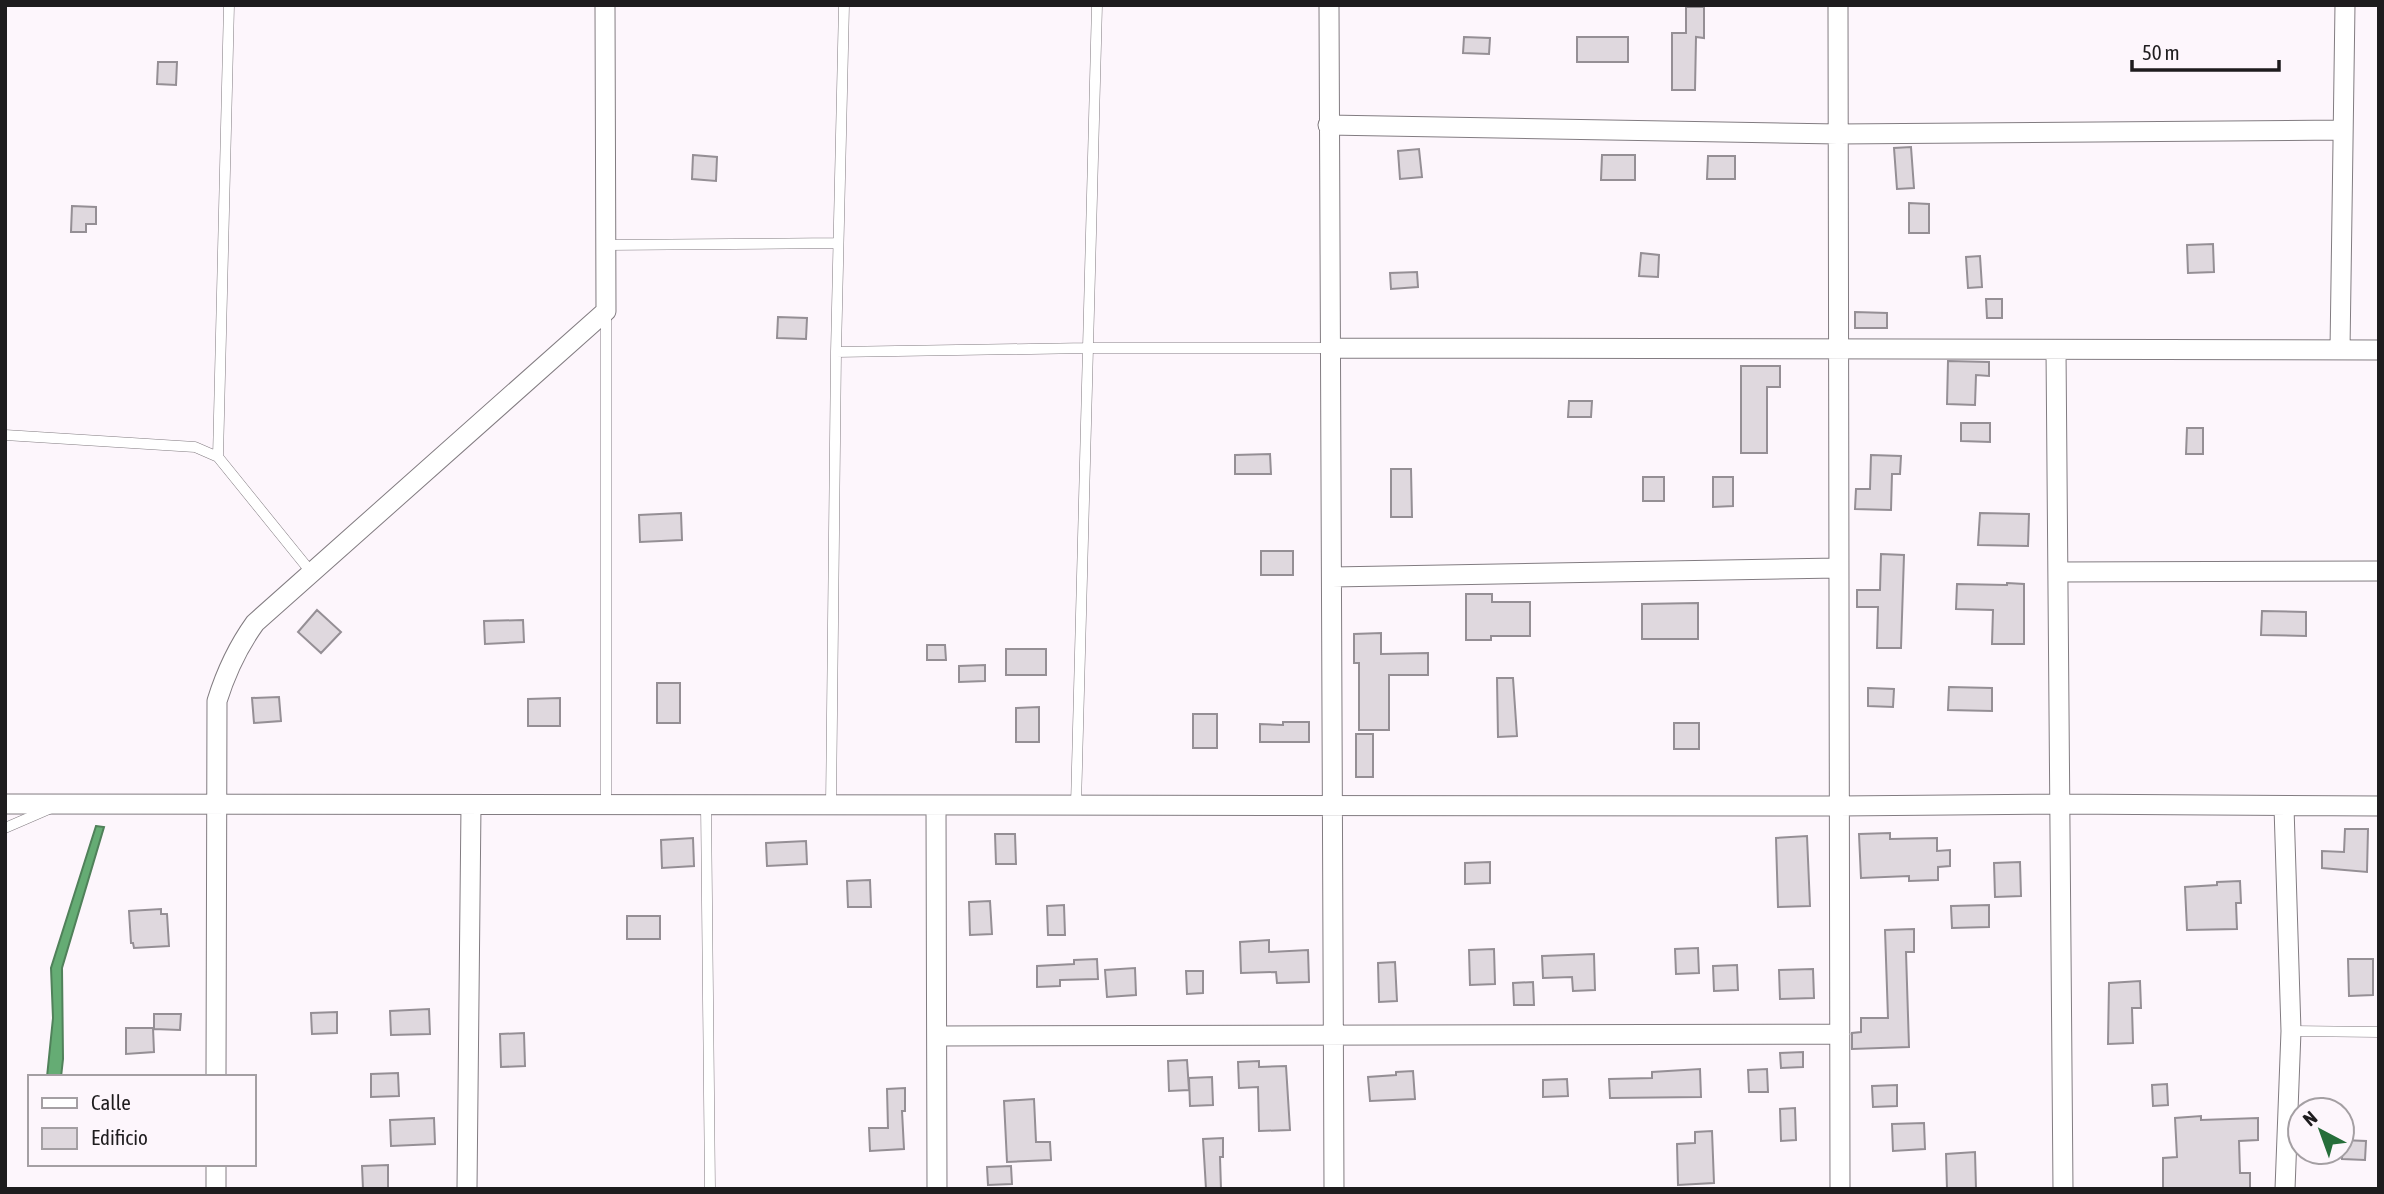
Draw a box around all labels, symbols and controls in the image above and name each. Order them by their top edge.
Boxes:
scale bar [2132,28,2279,72]
text: 50 m [2142,40,2180,64]
legend [28,1075,256,1166]
text: Calle [91,1090,131,1114]
north arrow [2286,1096,2356,1166]
text: N [2298,1106,2321,1130]
text: Edificio [91,1125,148,1149]

